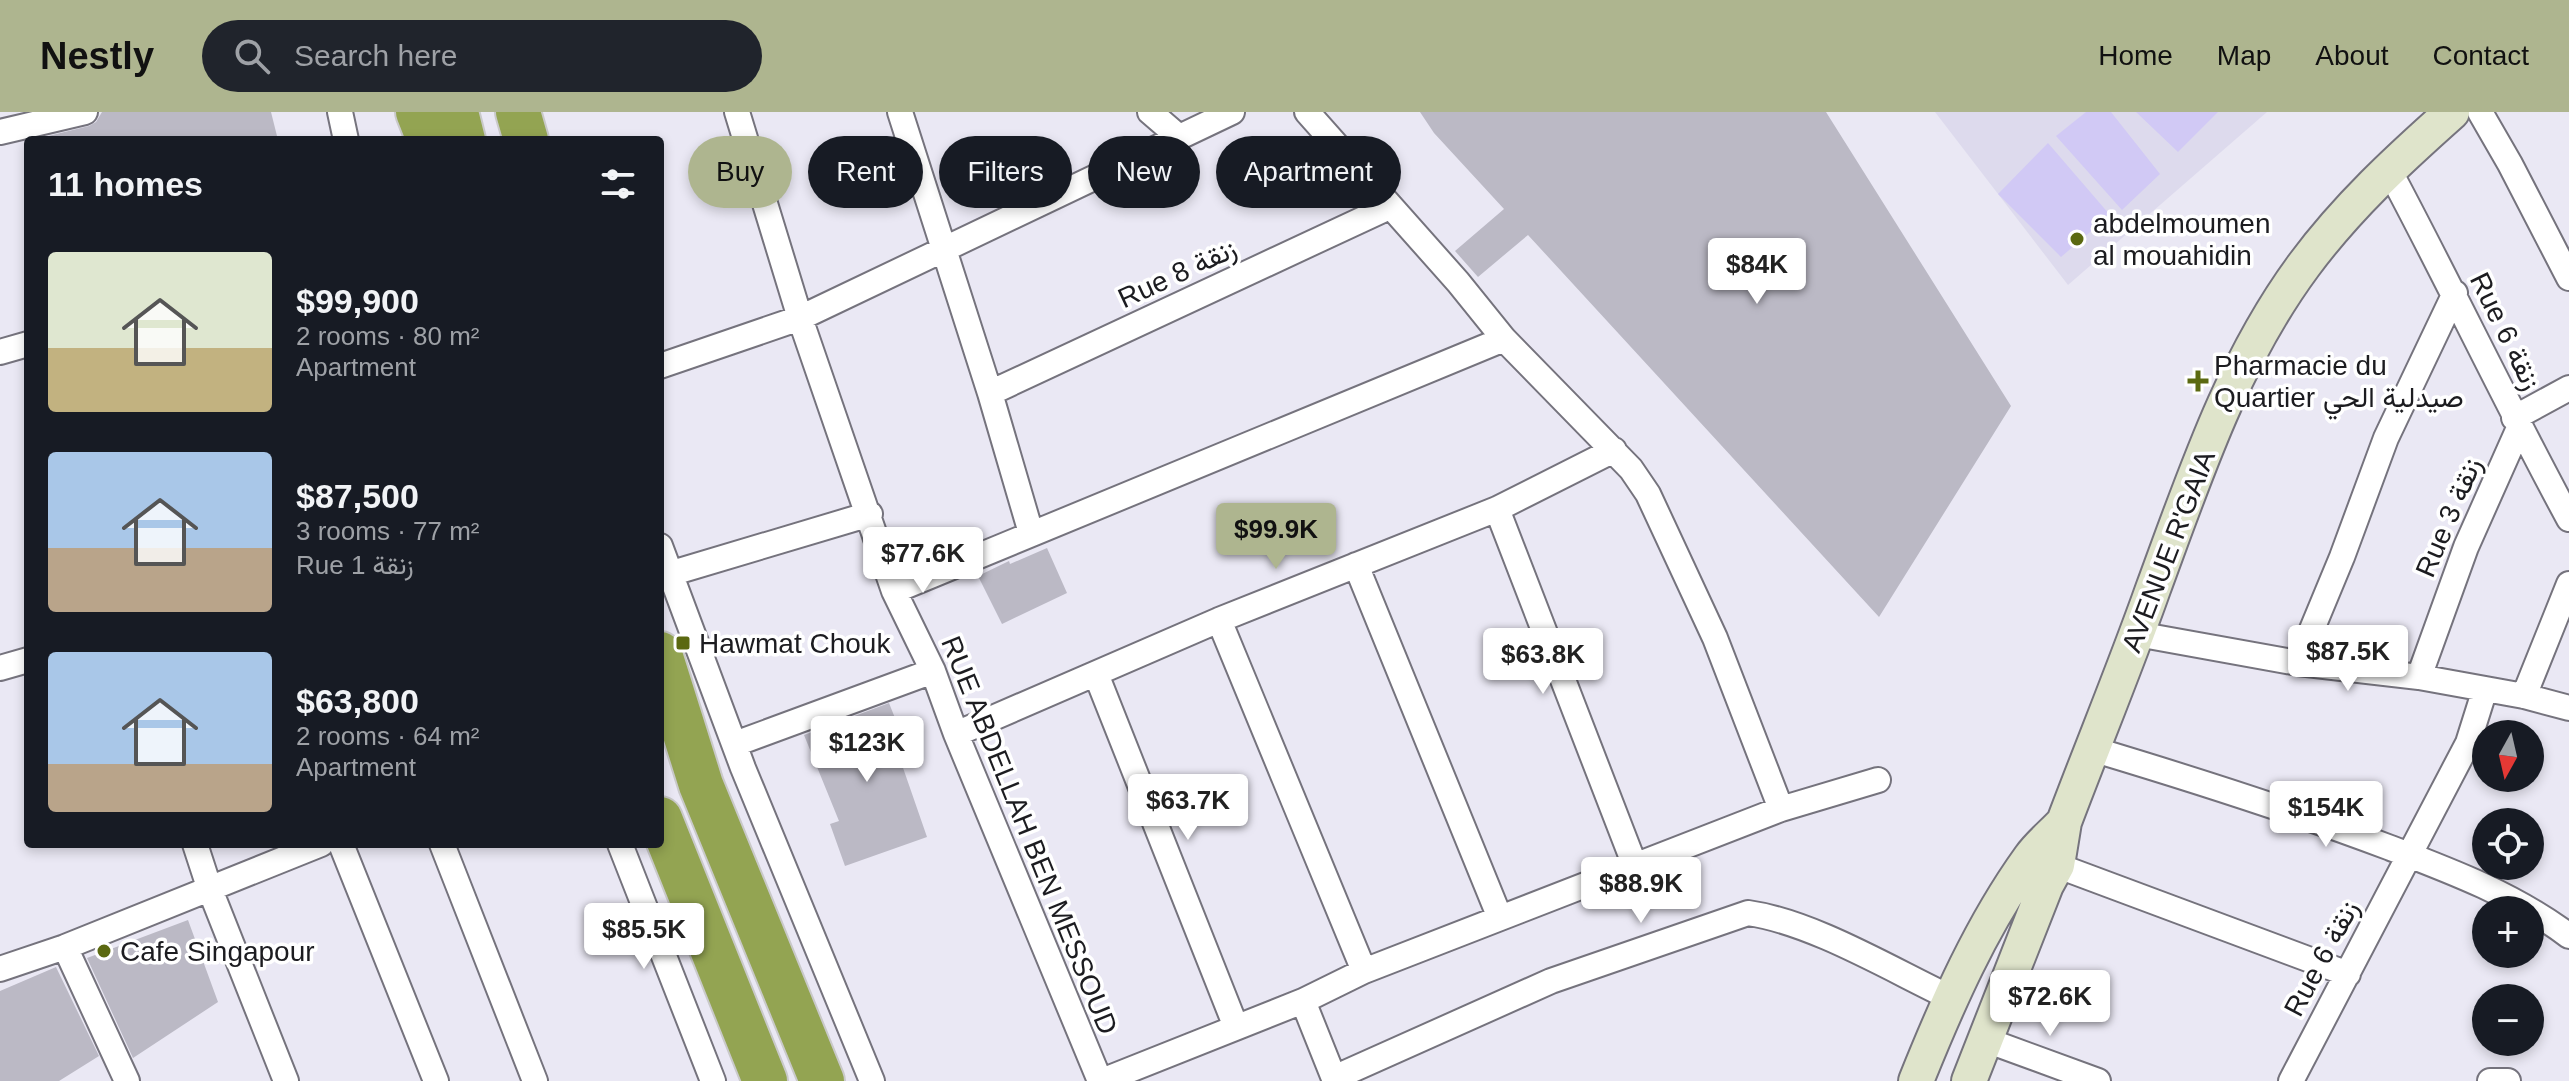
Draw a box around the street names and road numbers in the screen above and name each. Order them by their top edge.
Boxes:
street label: Rue 8 زنقة [1113,233,1242,316]
street label: Rue 6 زنقة [2462,268,2547,396]
street label: AVENUE R'GAIA [2116,446,2221,656]
street label: Rue 3 زنقة [2409,453,2489,582]
street label: RUE ABDELLAH BEN MESSOUD [935,632,1124,1039]
street label: Rue 6 زنقة [2278,895,2367,1022]

